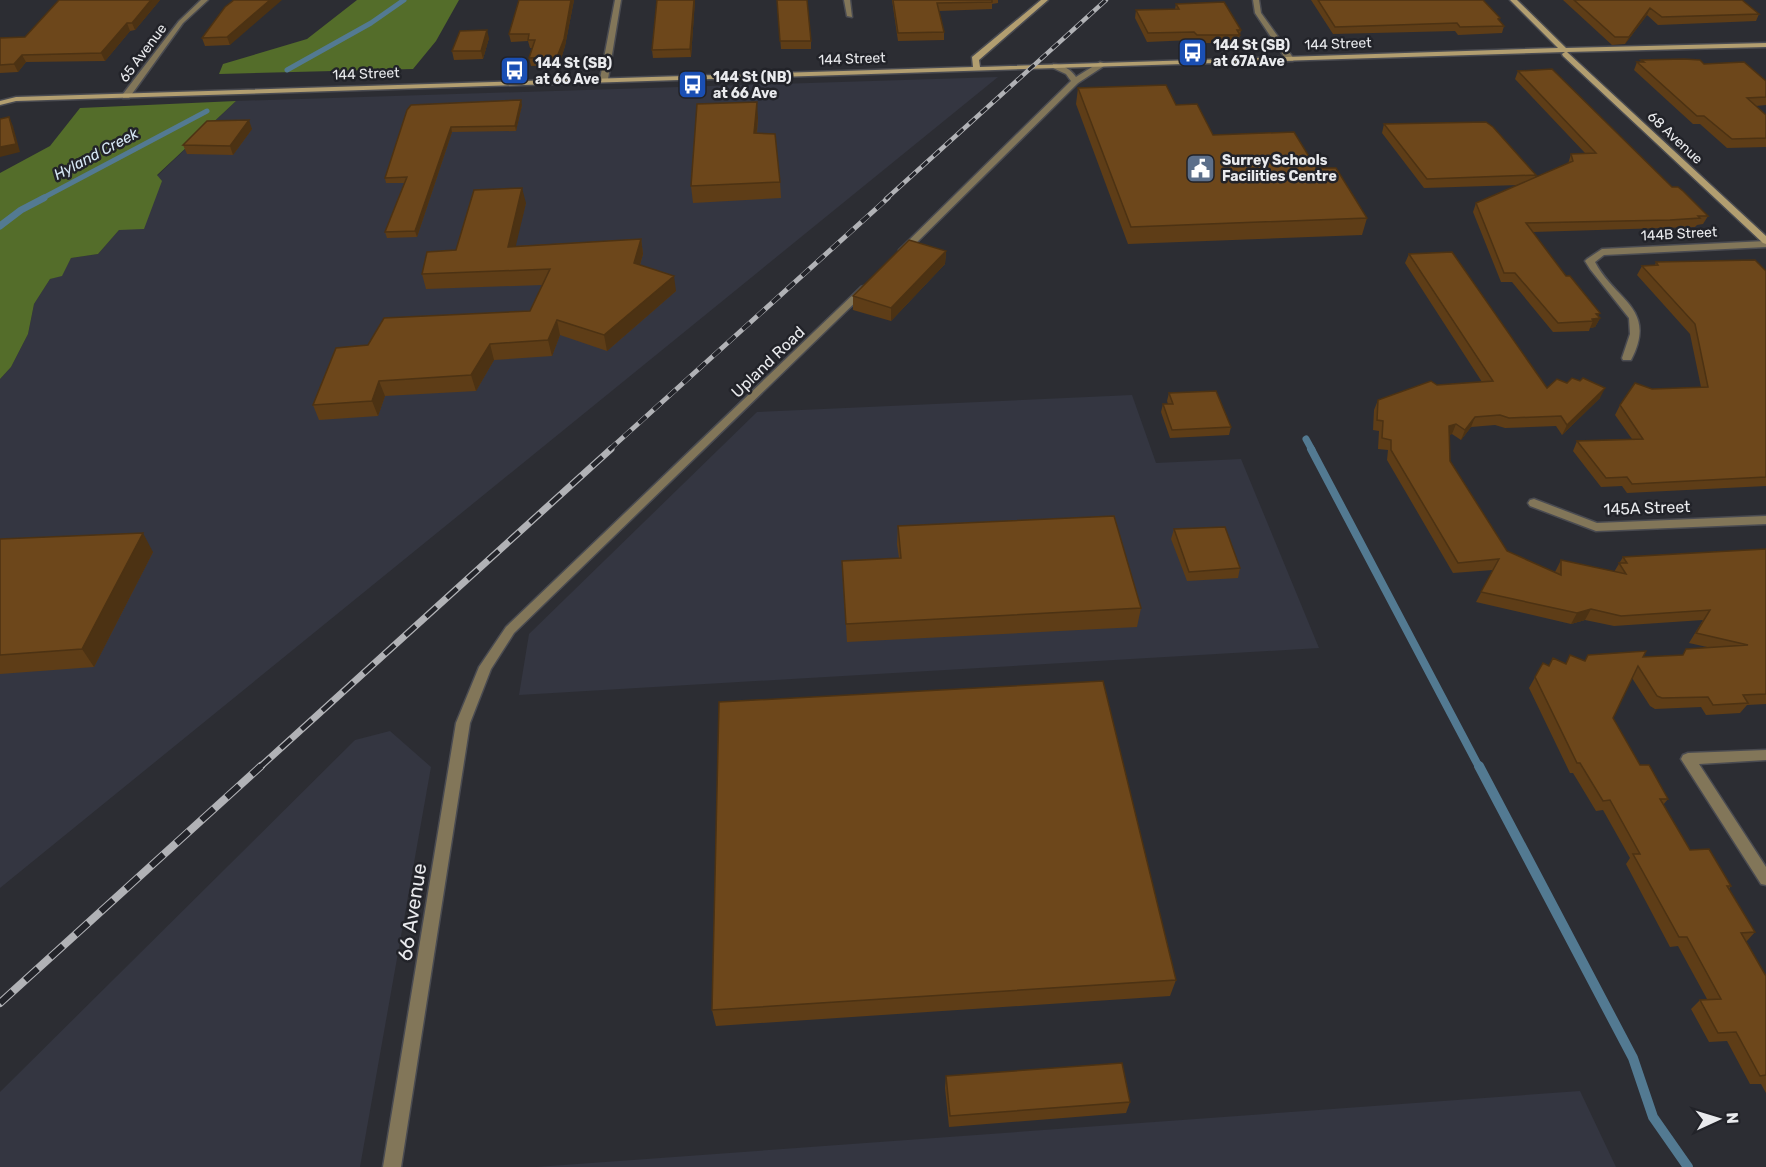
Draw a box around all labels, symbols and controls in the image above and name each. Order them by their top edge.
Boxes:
street label: 65 Avenue [115,20,171,86]
street label: 144 Street [1304,34,1372,54]
bus stop icon: 144 St (SB) at 67A Ave [1176,37,1208,69]
place label: 144 St (SB) at 67A Ave [1213,37,1290,70]
street label: 144 Street [818,49,886,69]
bus stop icon: 144 St (SB) at 66 Ave [498,55,530,87]
place label: 144 St (SB) at 66 Ave [535,55,612,88]
street label: 144 Street [332,64,400,84]
bus stop icon: 144 St (NB) at 66 Ave [676,69,708,101]
place label: 144 St (NB) at 66 Ave [713,69,792,102]
street label: 68 Avenue [1644,108,1706,168]
water label: Hyland Creek [51,124,142,184]
public building icon: Surrey Schools Facilities Centre [1185,152,1217,184]
place label: Surrey Schools Facilities Centre [1222,152,1337,185]
street label: 144B Street [1640,223,1718,244]
street label: Upland Road [727,322,809,402]
street label: 145A Street [1603,497,1691,519]
street label: 66 Avenue [392,861,432,963]
north arrow [1688,1089,1748,1149]
text: N [1723,1112,1742,1124]

